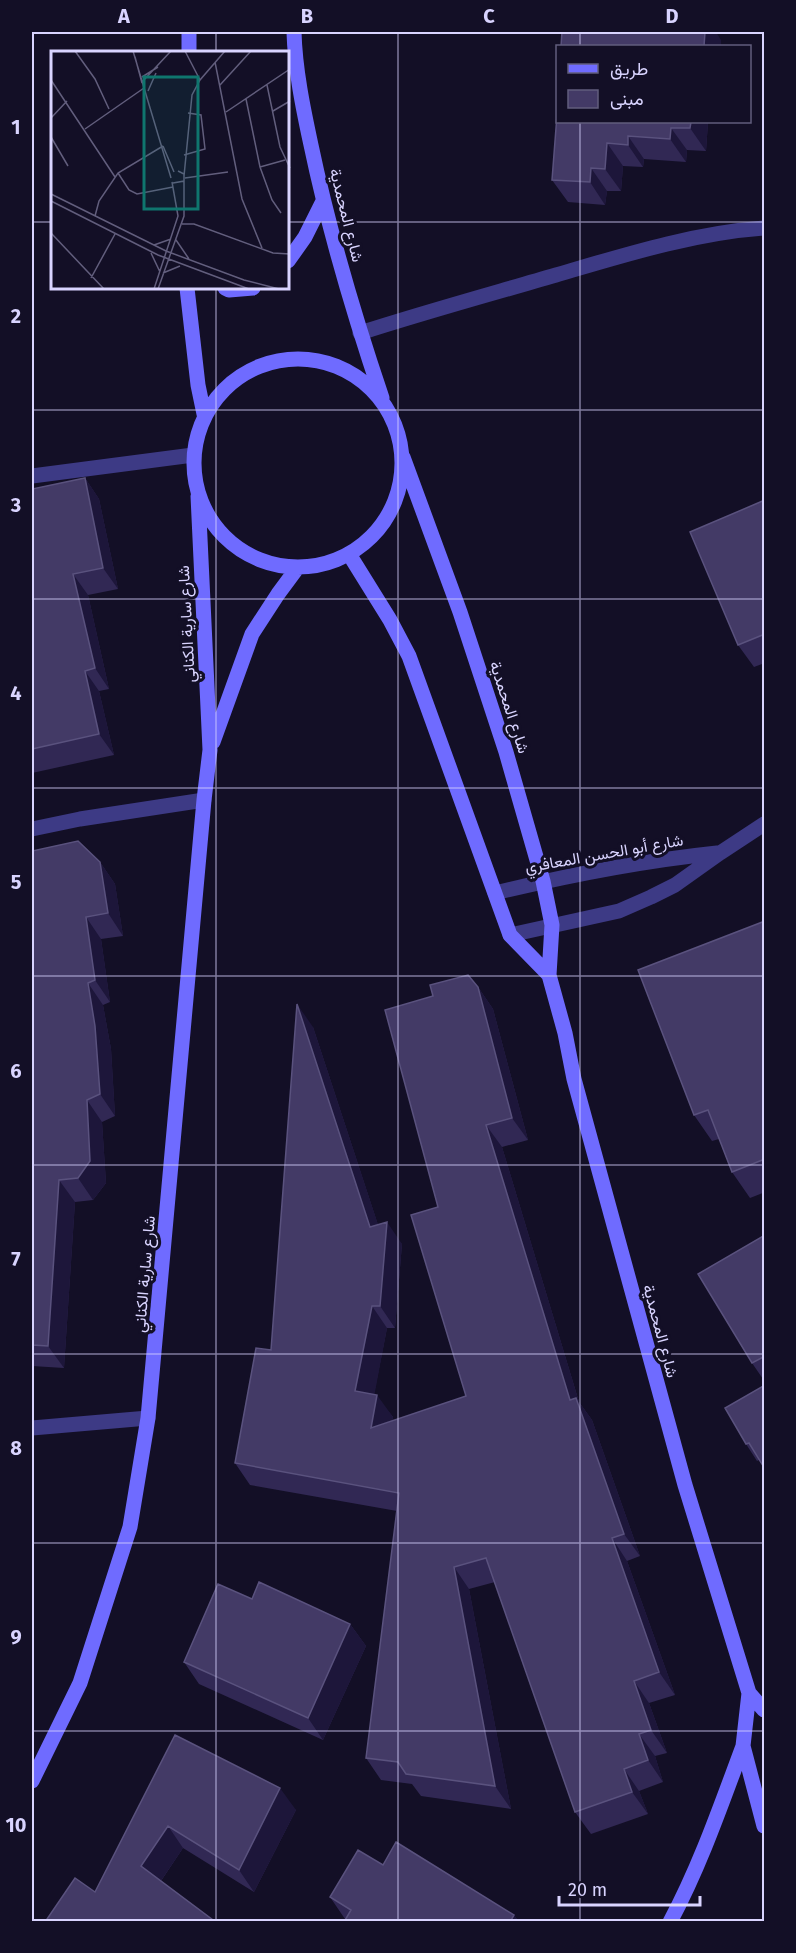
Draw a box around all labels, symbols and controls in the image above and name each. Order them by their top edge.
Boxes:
text: A [117,4,131,28]
text: B [301,4,313,28]
text: C [483,4,495,28]
text: D [665,4,679,28]
legend [556,45,751,123]
inset map [51,51,290,290]
text: طريق [610,58,648,80]
text: مبنى [610,88,644,110]
text: 1 [11,115,21,139]
street label: شارع المحمدية [324,166,367,264]
text: 2 [11,304,21,328]
text: 3 [10,493,21,517]
street label: شارع سارية الكناني [174,565,203,683]
street label: شارع المحمدية [484,659,533,756]
text: 4 [10,681,22,705]
street label: شارع أبو الحسن المعافري [523,830,685,881]
text: 5 [11,870,22,894]
text: 6 [10,1059,22,1083]
street label: شارع سارية الكناني [130,1215,163,1334]
text: 7 [11,1247,21,1271]
street label: شارع المحمدية [637,1282,682,1380]
text: 8 [10,1436,22,1460]
text: 9 [10,1625,22,1649]
text: 10 [6,1813,26,1837]
scale bar [559,1869,700,1907]
text: 20 m [568,1879,607,1901]

